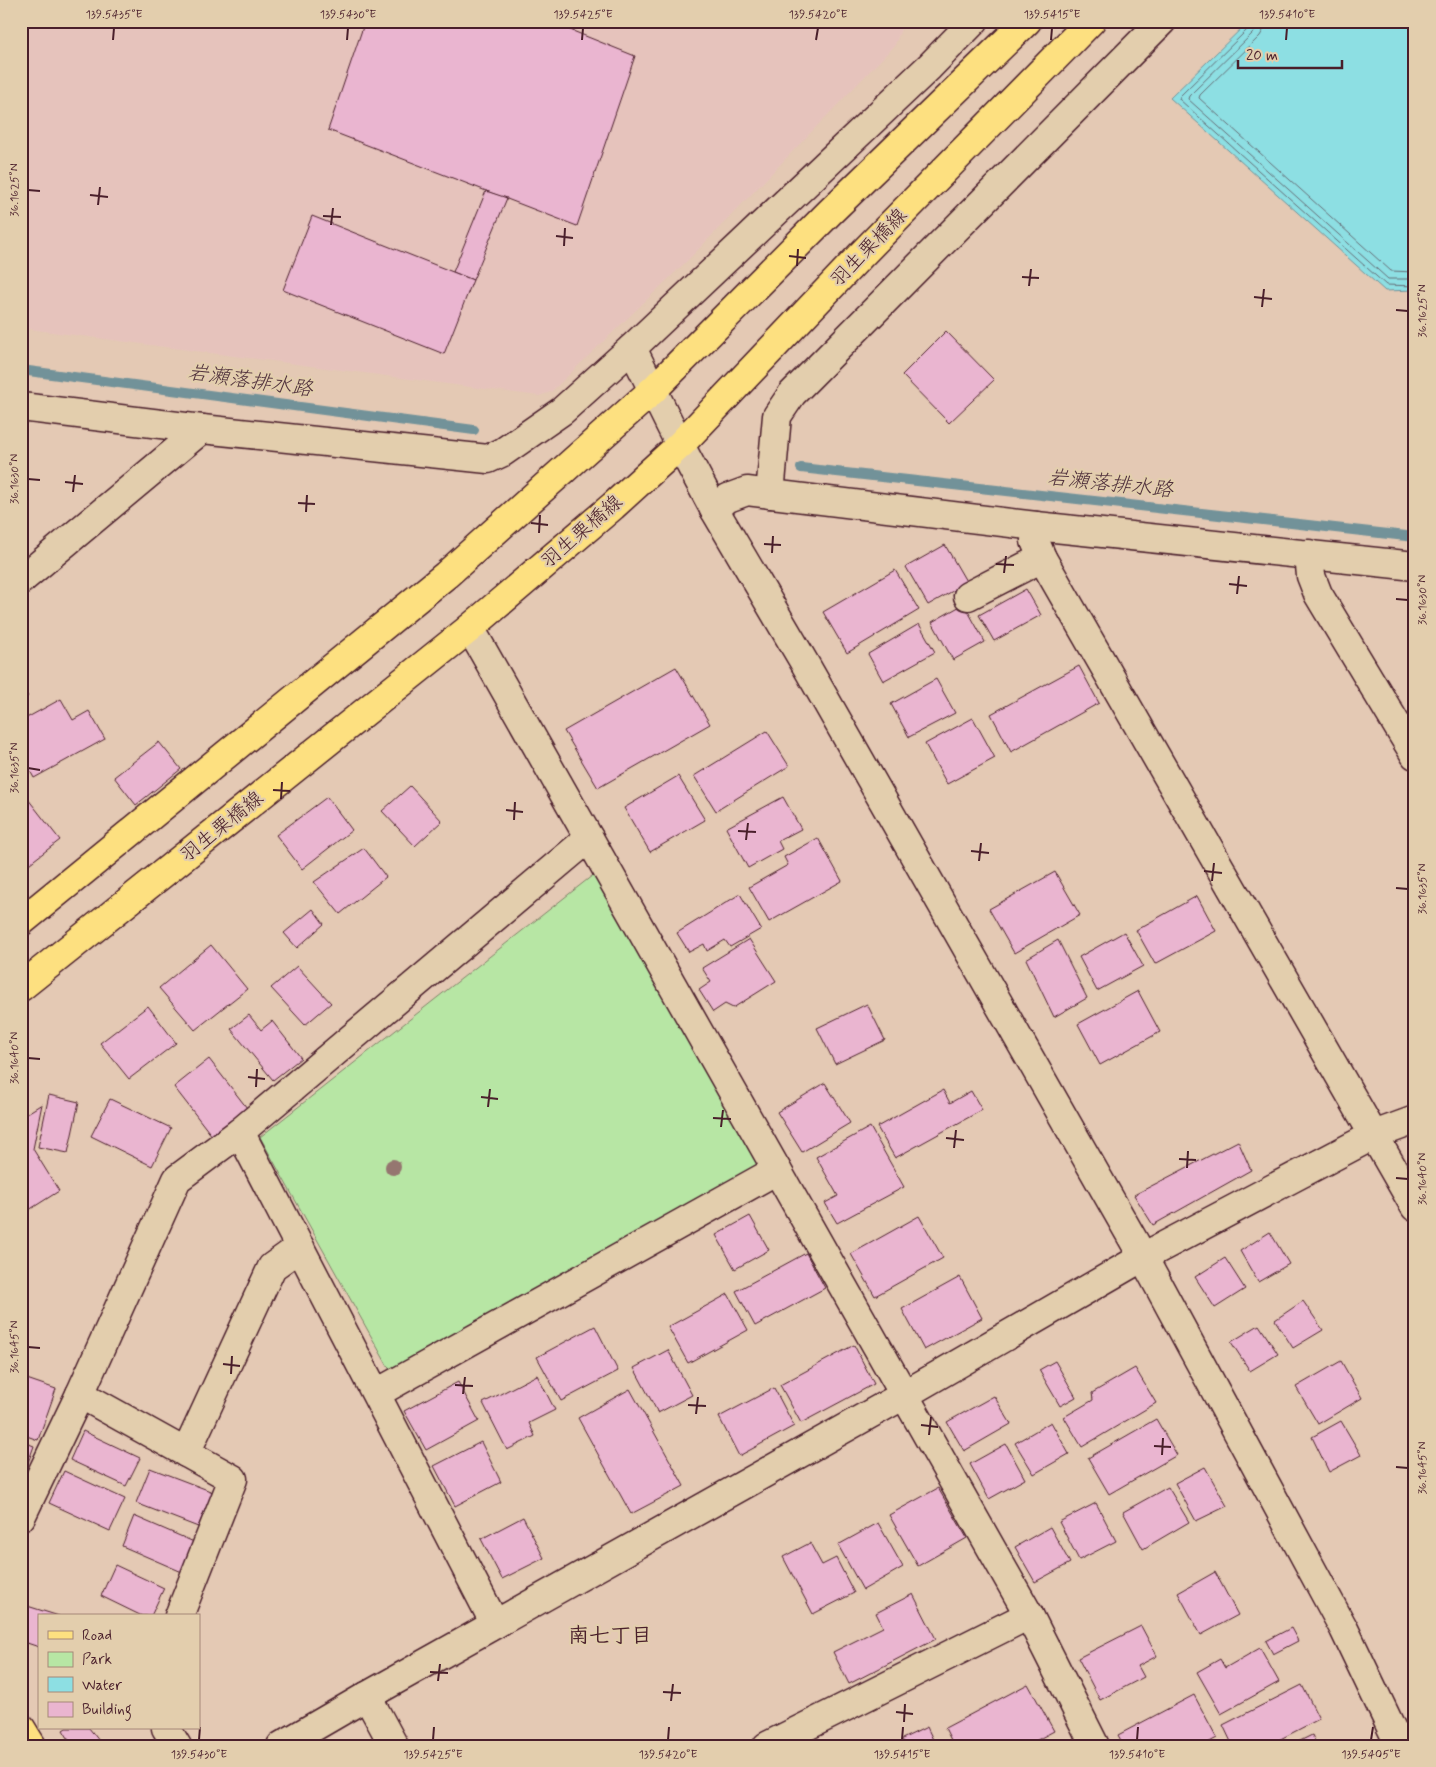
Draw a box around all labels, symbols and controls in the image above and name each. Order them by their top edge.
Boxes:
text: 139.5435°E [85,7,143,23]
text: 139.5430°E [320,7,376,23]
text: 139.5425°E [553,7,613,23]
text: 139.5420°E [789,7,847,23]
text: 139.5415°E [1024,7,1081,23]
text: 139.5410°E [1259,7,1315,23]
scale bar [1238,38,1342,70]
text: 20 m [1246,46,1278,66]
text: 36.1625°N [7,163,23,217]
street label: 羽生栗橋線 [825,203,913,293]
text: 36.1625°N [1415,284,1431,338]
water label: 岩瀬落排水路 [186,358,315,404]
text: 36.1630°N [7,454,23,504]
water label: 岩瀬落排水路 [1046,463,1175,505]
street label: 羽生栗橋線 [535,489,629,575]
text: 36.1630°N [1415,575,1431,625]
text: 36.1635°N [7,742,23,794]
street label: 羽生栗橋線 [175,785,269,869]
text: 36.1635°N [1415,863,1431,915]
text: 36.1640°N [7,1032,23,1084]
text: 36.1640°N [1415,1153,1431,1205]
text: 36.1645°N [7,1320,23,1374]
text: 36.1645°N [1415,1441,1431,1495]
legend [38,1614,200,1730]
district label: 南七丁目 [568,1622,652,1650]
text: Road [82,1626,112,1646]
text: Park [82,1650,112,1670]
text: Water [82,1676,122,1696]
text: Building [82,1700,132,1721]
text: 139.5430°E [171,1747,227,1763]
text: 139.5425°E [403,1747,463,1763]
text: 139.5420°E [639,1747,697,1763]
text: 139.5415°E [874,1747,931,1763]
text: 139.5410°E [1109,1747,1165,1763]
text: 139.5405°E [1341,1747,1401,1763]

